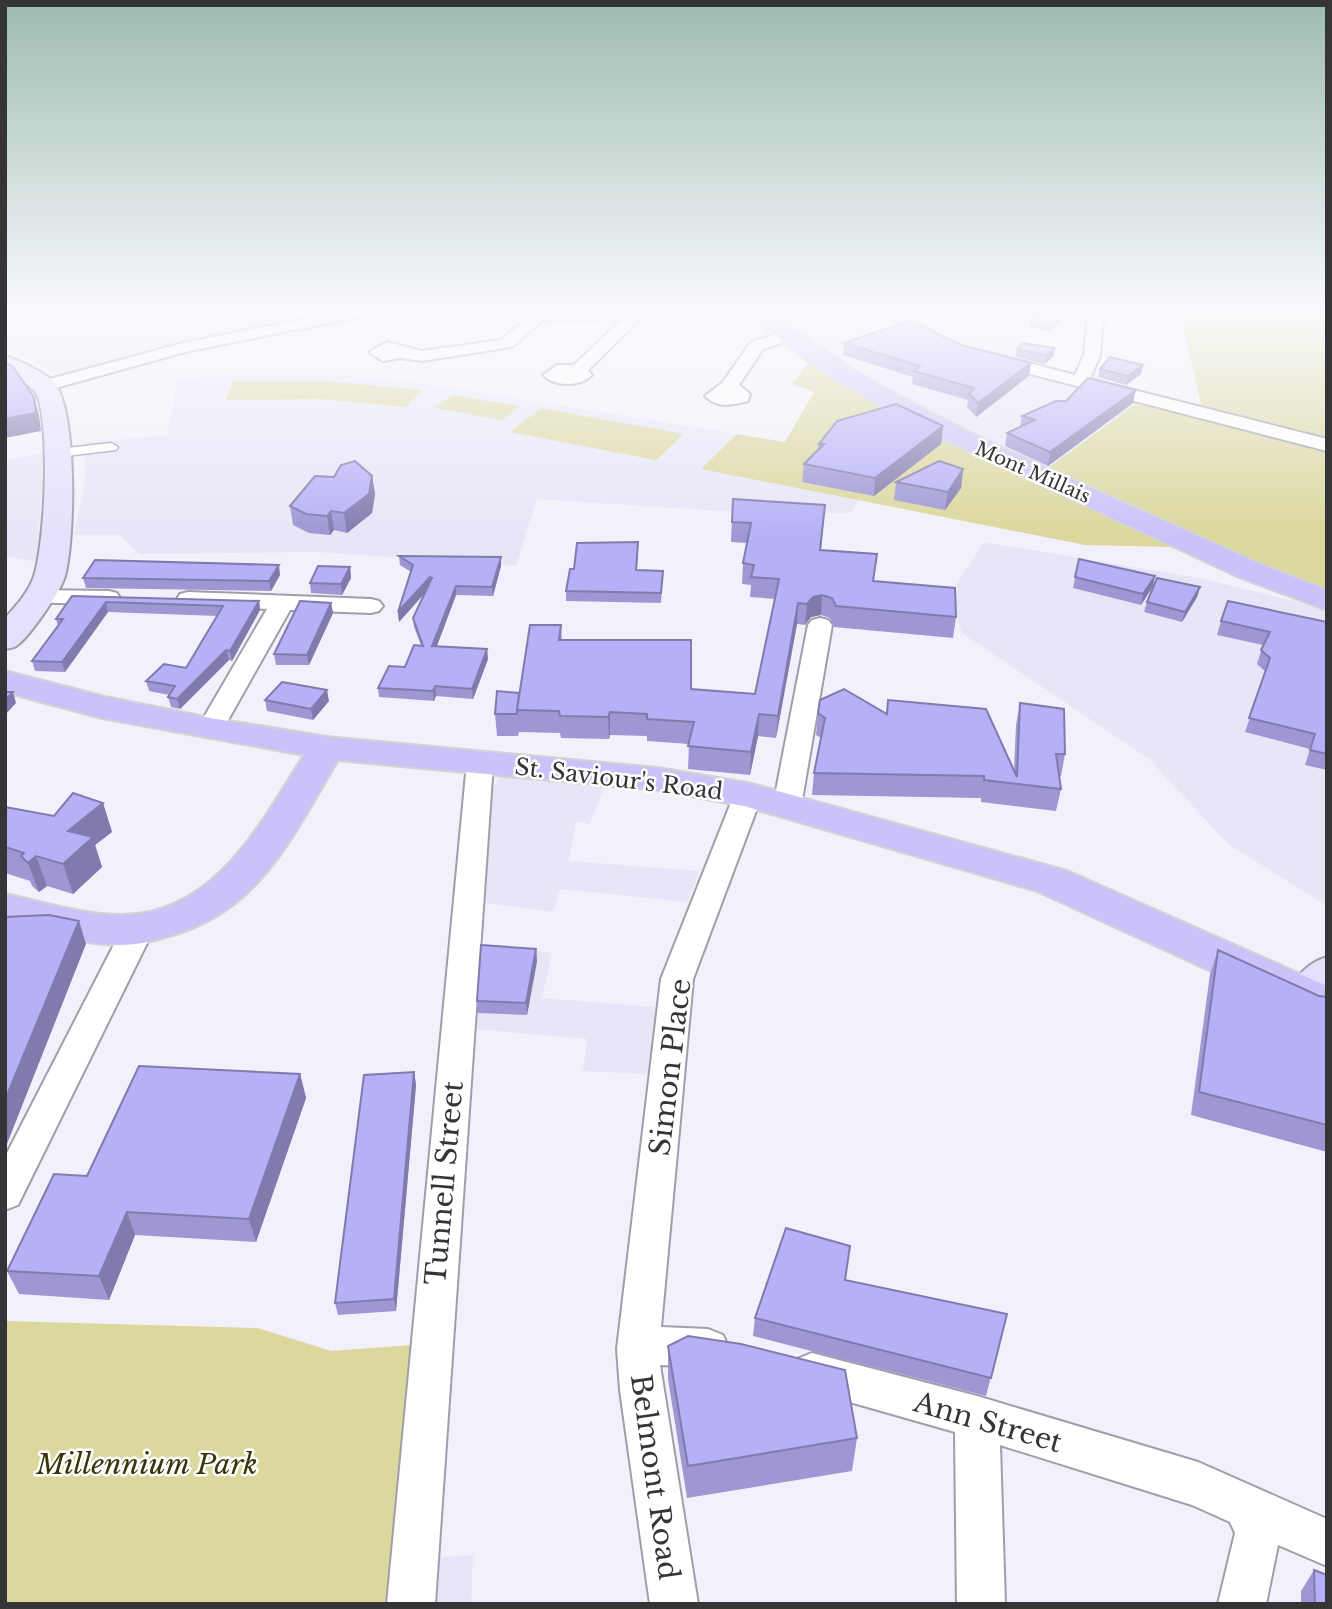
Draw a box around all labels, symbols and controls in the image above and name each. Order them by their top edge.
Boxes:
street label: Mont Millais [972,437,1094,508]
street label: St. Saviour's Road [513,752,725,806]
street label: Simon Place [642,976,699,1158]
street label: Tunnell Street [418,1079,471,1287]
street label: Belmont Road [623,1372,686,1582]
street label: Ann Street [909,1384,1066,1460]
park label: Millennium Park [35,1447,258,1482]

